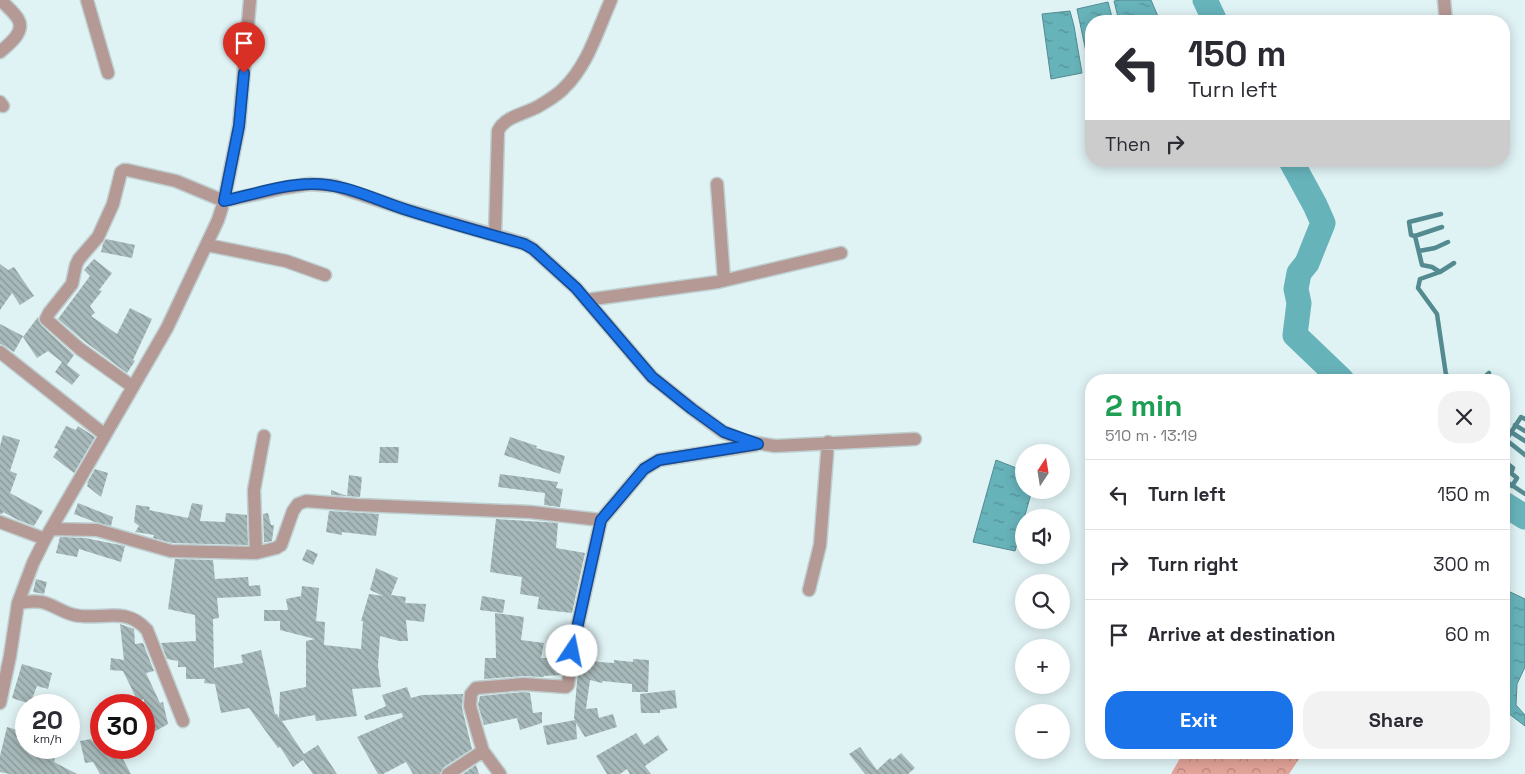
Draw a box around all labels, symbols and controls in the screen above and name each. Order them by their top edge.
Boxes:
pin [223,22,265,73]
icon: arrive [230,29,258,57]
text: 150 m [1188,32,1286,76]
icon: left [1105,35,1170,100]
text: Turn left [1188,75,1278,103]
icon: right [1161,130,1189,158]
text: Then [1105,132,1151,157]
text: 2 min [1105,386,1183,425]
button: close [1438,391,1490,443]
text: 510 m · 13:19 [1105,425,1197,446]
north arrow [1015,444,1070,499]
map controls [1015,444,1070,759]
icon: left [1105,481,1133,509]
text: Turn left [1148,482,1226,507]
text: 150 m [1437,482,1490,507]
button: sound [1015,509,1070,564]
icon: right [1105,551,1133,579]
text: Turn right [1148,552,1238,577]
text: 300 m [1433,552,1490,577]
button: search [1015,574,1070,629]
icon: arrive [1105,621,1133,649]
text: Arrive at destination [1148,622,1336,647]
text: 60 m [1445,622,1490,647]
position arrow [545,624,597,676]
button: + [1015,639,1070,694]
button: Exit [1105,691,1293,749]
button: Share [1303,691,1490,749]
speed limit sign: 30 [90,694,155,759]
text: 20 [32,704,63,736]
button: − [1015,704,1070,759]
text: km/h [33,731,62,747]

